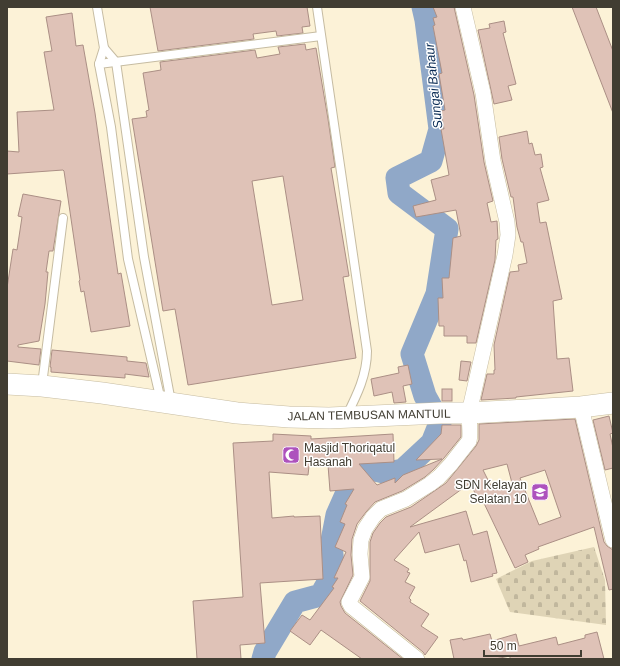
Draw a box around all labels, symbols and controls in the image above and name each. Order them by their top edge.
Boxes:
water label: Sungai Bahaur [421,42,445,130]
street label: JALAN TEMBUSAN MANTUIL [287,407,451,423]
place label: Masjid Thoriqatul Hasanah [304,441,395,469]
mosque icon: Masjid Thoriqatul Hasanah [281,445,301,465]
place label: SDN Kelayan Selatan 10 [455,478,527,506]
school or university icon: SDN Kelayan Selatan 10 [530,482,550,502]
scale bar [484,632,581,658]
text: 50 m [490,639,517,653]

